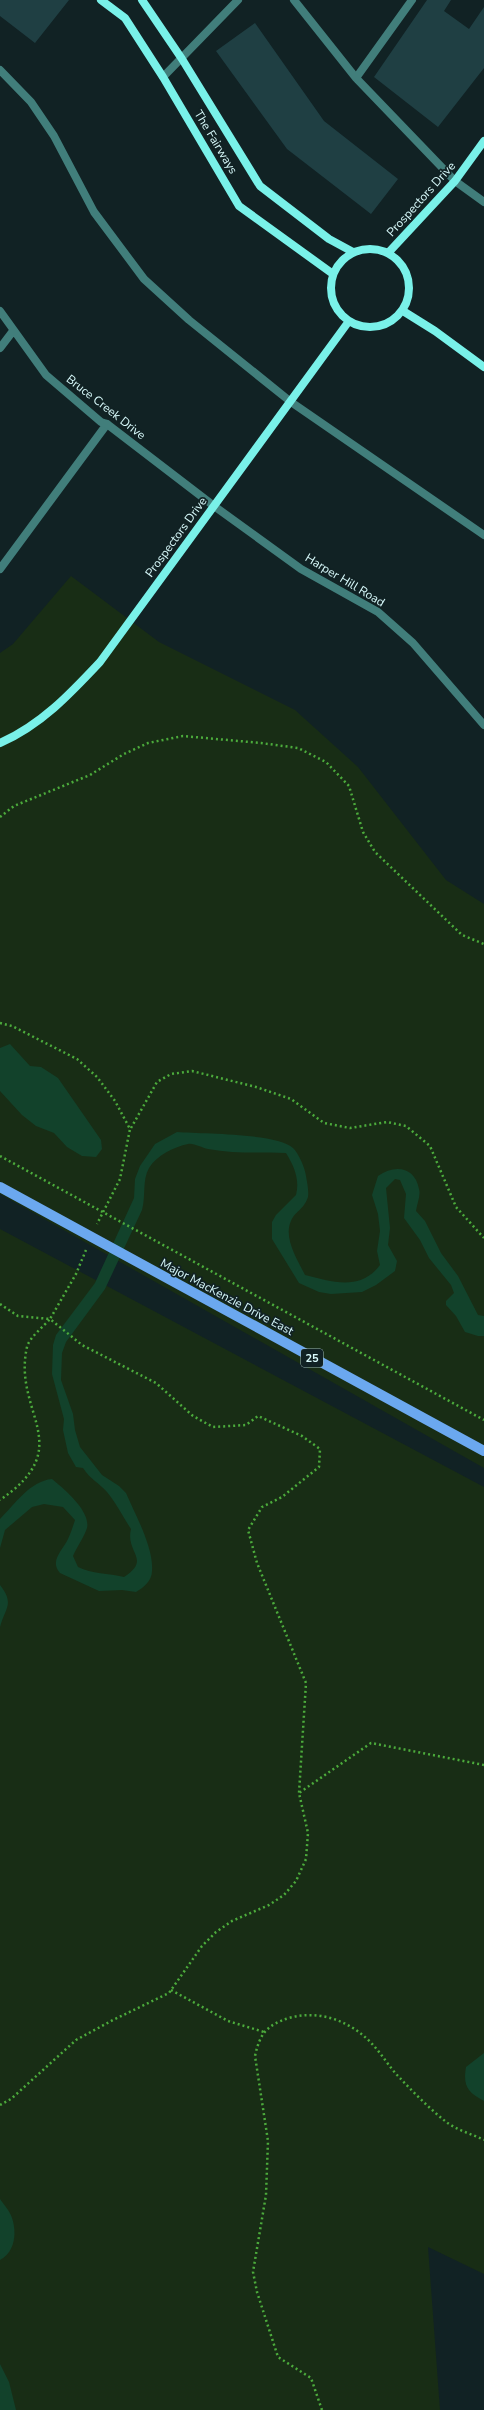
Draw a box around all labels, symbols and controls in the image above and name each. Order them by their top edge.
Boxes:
street label: The Fairways [191,107,241,177]
street label: Prospectors Drive [383,158,459,240]
street label: Bruce Creek Drive [63,371,149,443]
street label: Prospectors Drive [141,494,211,580]
street label: Harper Hill Road [302,550,388,610]
street label: Major MacKenzie Drive East [158,1255,297,1339]
road number: 25 [301,1349,323,1367]

